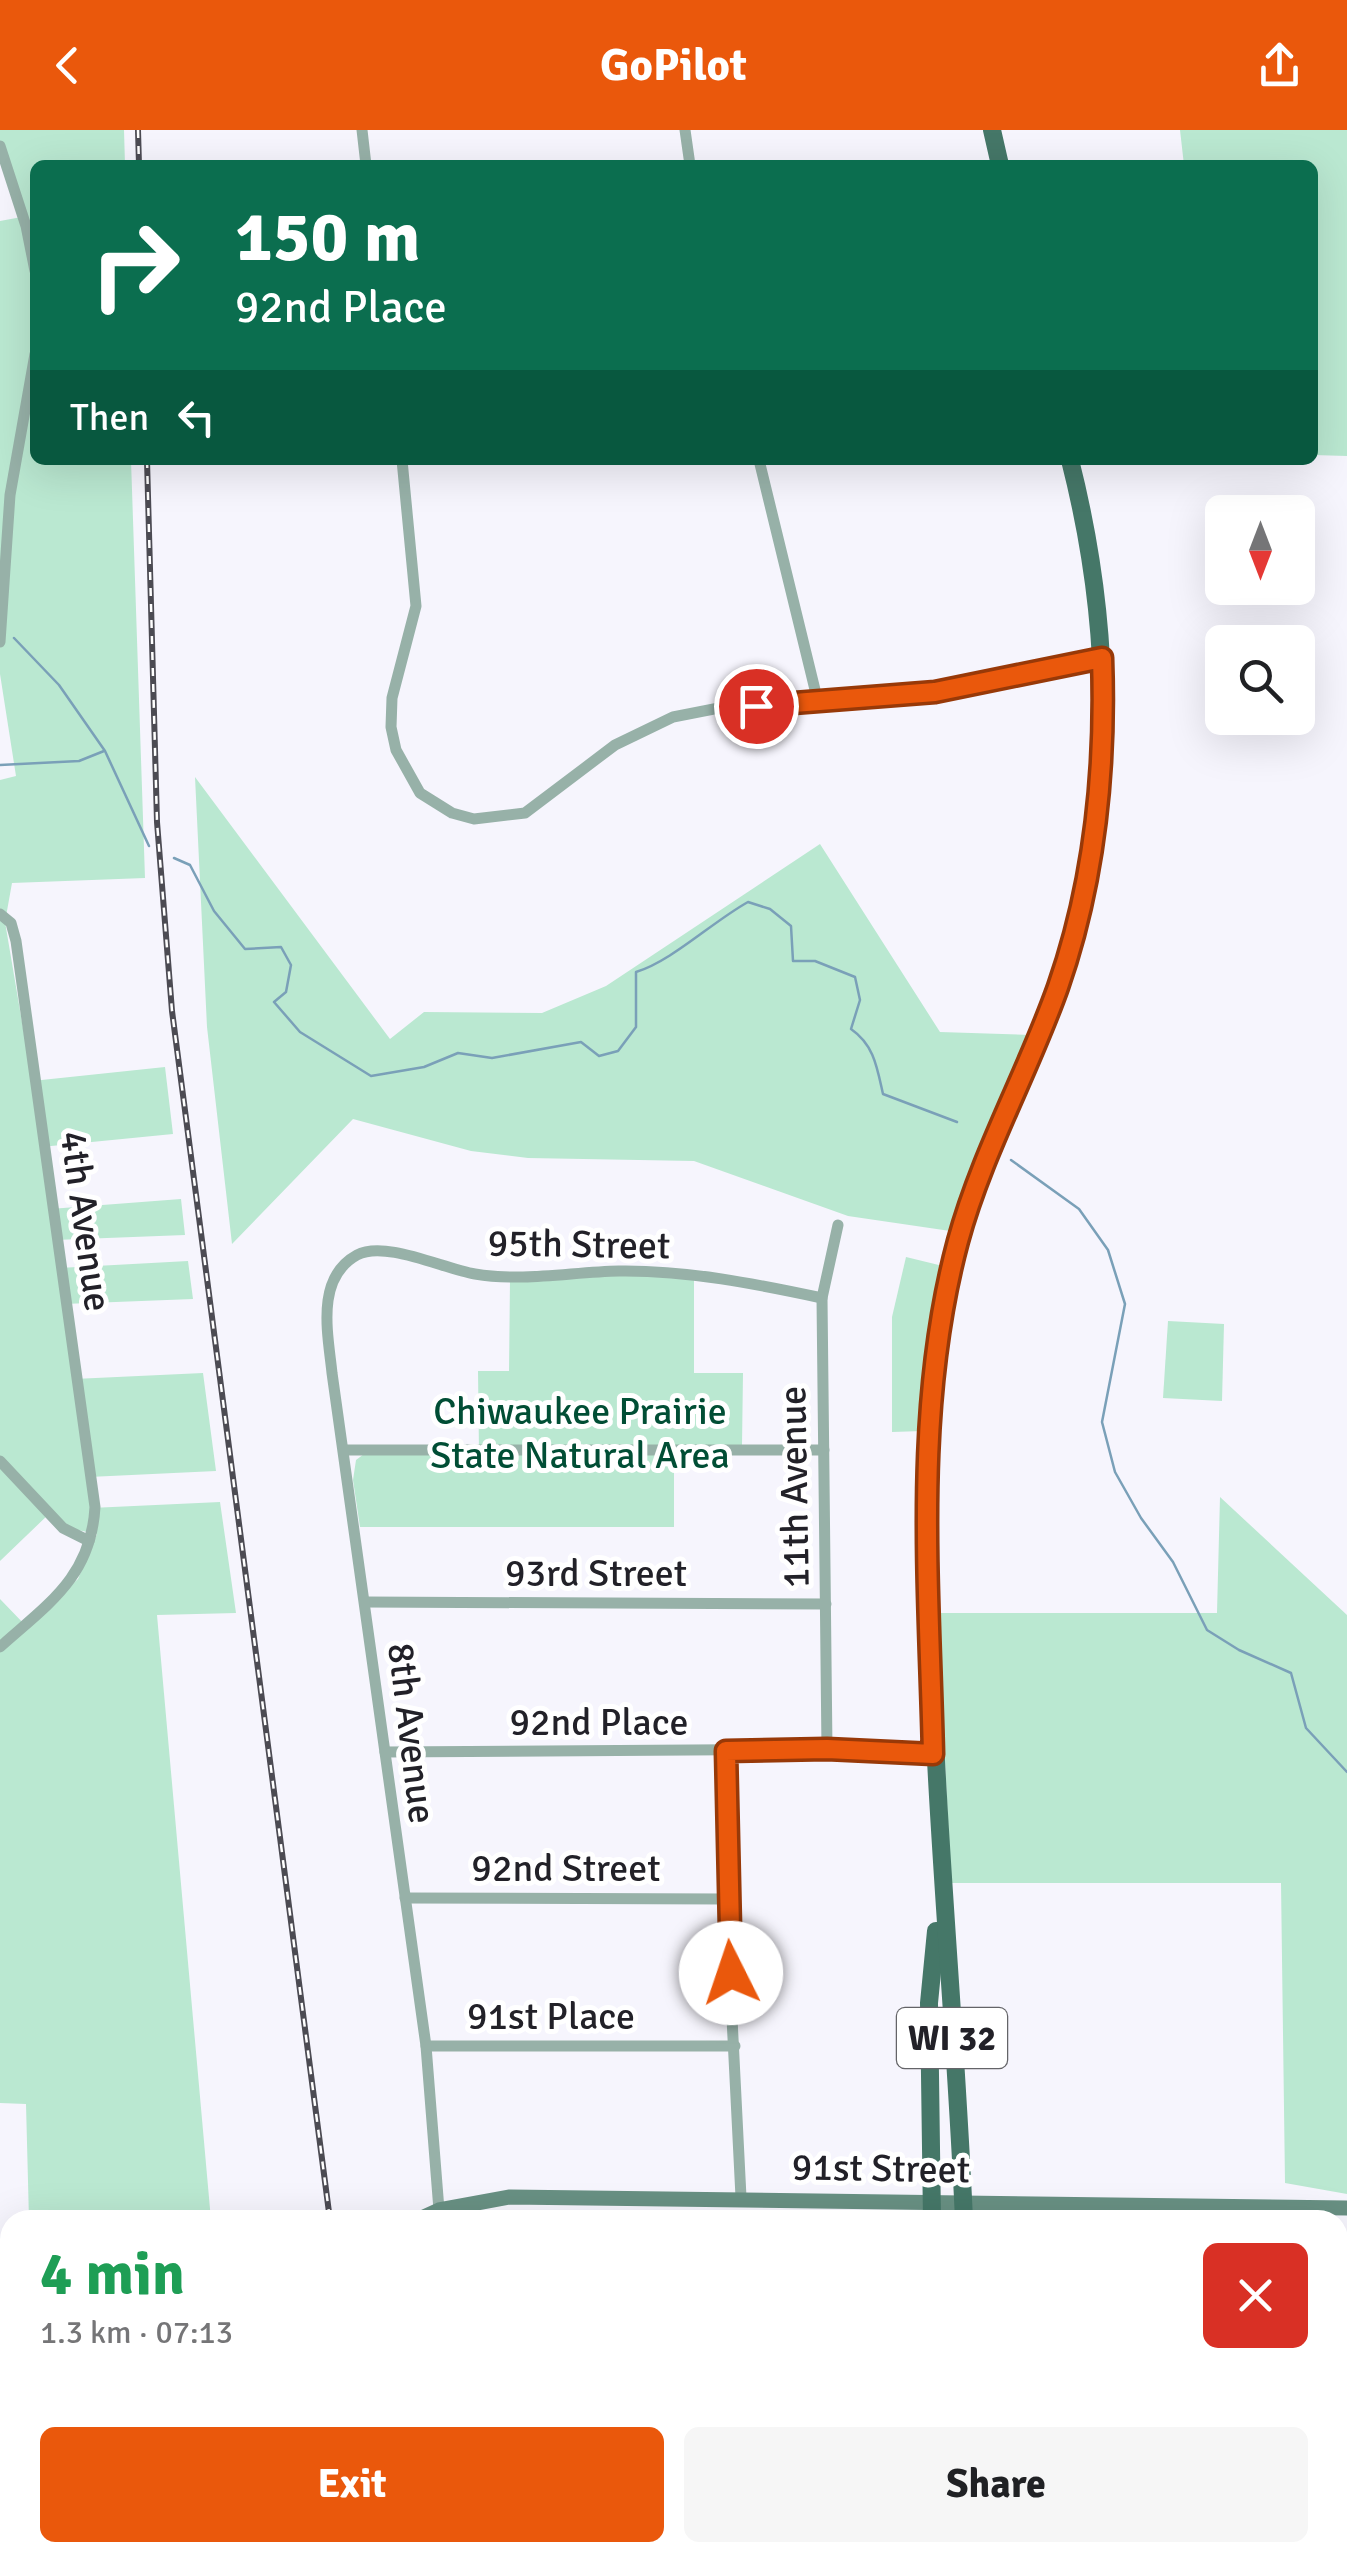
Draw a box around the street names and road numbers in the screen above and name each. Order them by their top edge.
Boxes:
street label: 4th Avenue [50,1128,121,1314]
street label: 95th Street [487,1219,671,1270]
street label: 11th Avenue [769,1385,820,1589]
street label: 93rd Street [505,1550,687,1597]
street label: 8th Avenue [377,1640,446,1826]
street label: 92nd Place [510,1699,688,1746]
street label: 92nd Street [471,1845,661,1892]
street label: 91st Place [467,1993,635,2040]
road number: WI 32 [897,2008,1007,2068]
street label: 91st Street [791,2143,971,2194]

